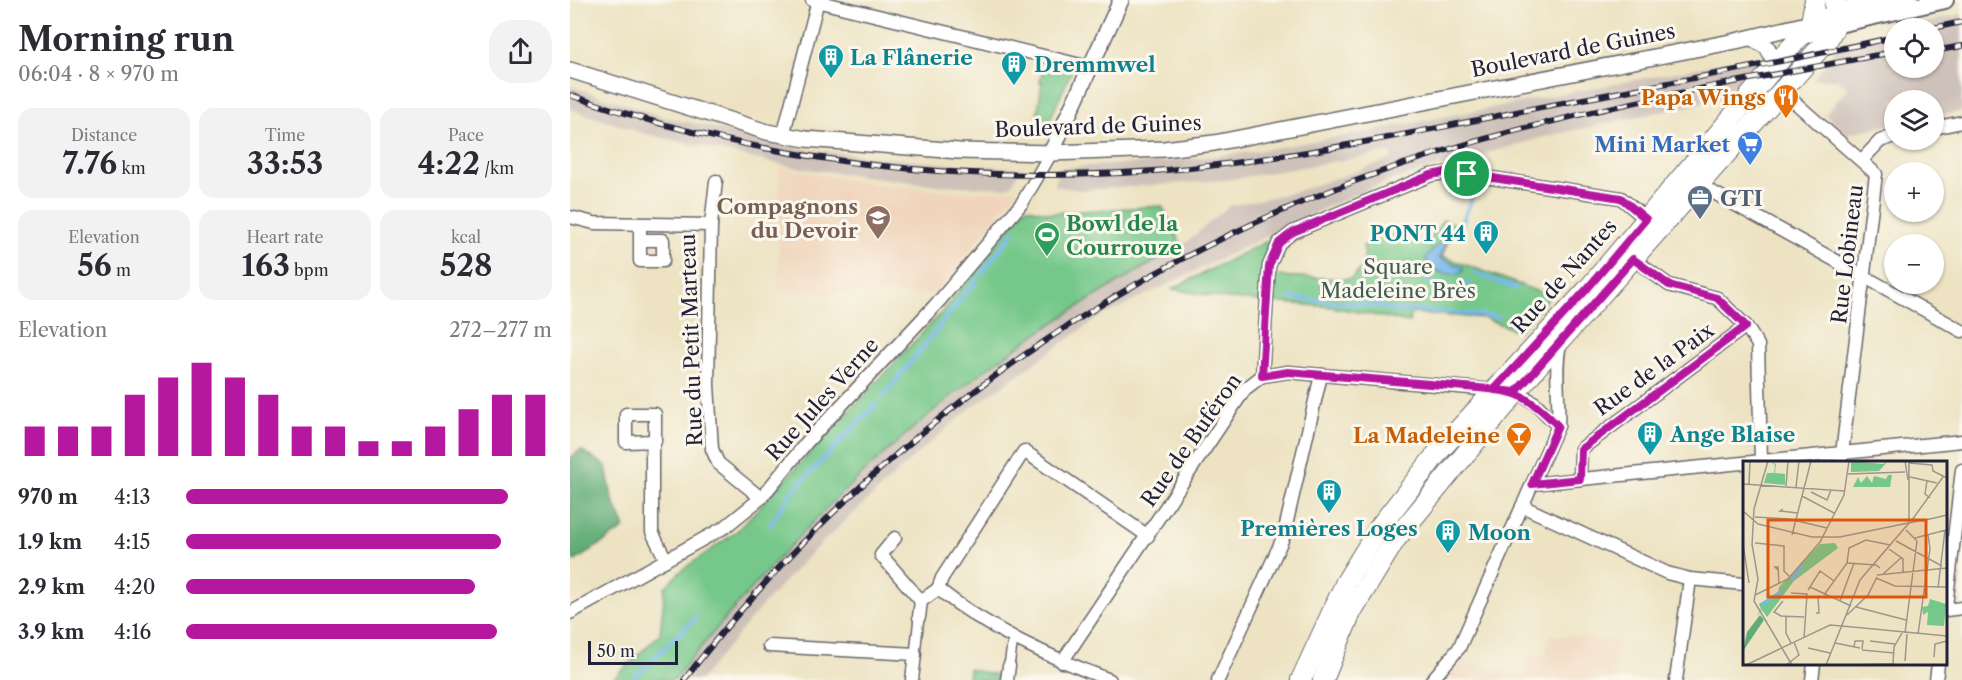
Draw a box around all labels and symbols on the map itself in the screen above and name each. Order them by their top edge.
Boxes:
street label: Boulevard de Guines [1469,18,1677,82]
building icon: La Flânerie [816,42,846,80]
place label: La Flânerie [850,45,973,70]
building icon: Dremmwel [999,49,1029,87]
place label: Dremmwel [1034,52,1156,77]
restaurant icon: Papa Wings [1771,82,1801,120]
place label: Papa Wings [1641,85,1766,110]
street label: Boulevard de Guines [994,110,1202,142]
supermarket icon: Mini Market [1735,129,1765,167]
place label: Mini Market [1594,132,1731,157]
pin [1441,148,1492,199]
office icon: GTI [1685,183,1715,221]
street label: Rue Lobineau [1826,183,1868,325]
place label: GTI [1720,186,1763,211]
place label: Compagnons du Devoir [717,194,859,243]
school or university icon: Compagnons du Devoir [863,203,893,241]
place label: Bowl de la Courrouze [1066,211,1182,260]
street label: Rue de Nantes [1506,214,1622,338]
building icon: PONT 44 [1471,218,1501,256]
sports icon: Bowl de la Courrouze [1032,220,1062,258]
place label: PONT 44 [1370,221,1466,246]
street label: Rue du Petit Marteau [675,233,707,447]
park label: Square Madeleine Brès [1320,254,1476,303]
street label: Rue de la Paix [1589,317,1719,421]
street label: Rue Jules Verne [760,332,884,466]
street label: Rue de Buféron [1136,369,1246,511]
building icon: Ange Blaise [1635,419,1665,457]
bar icon: La Madeleine [1504,420,1534,458]
place label: Ange Blaise [1669,422,1795,447]
place label: La Madeleine [1353,423,1500,448]
inset map [1743,461,1947,665]
building icon: Premières Loges [1314,477,1344,515]
place label: Premières Loges [1240,516,1418,541]
building icon: Moon [1433,517,1463,555]
place label: Moon [1468,520,1532,545]
scale bar [588,638,678,666]

